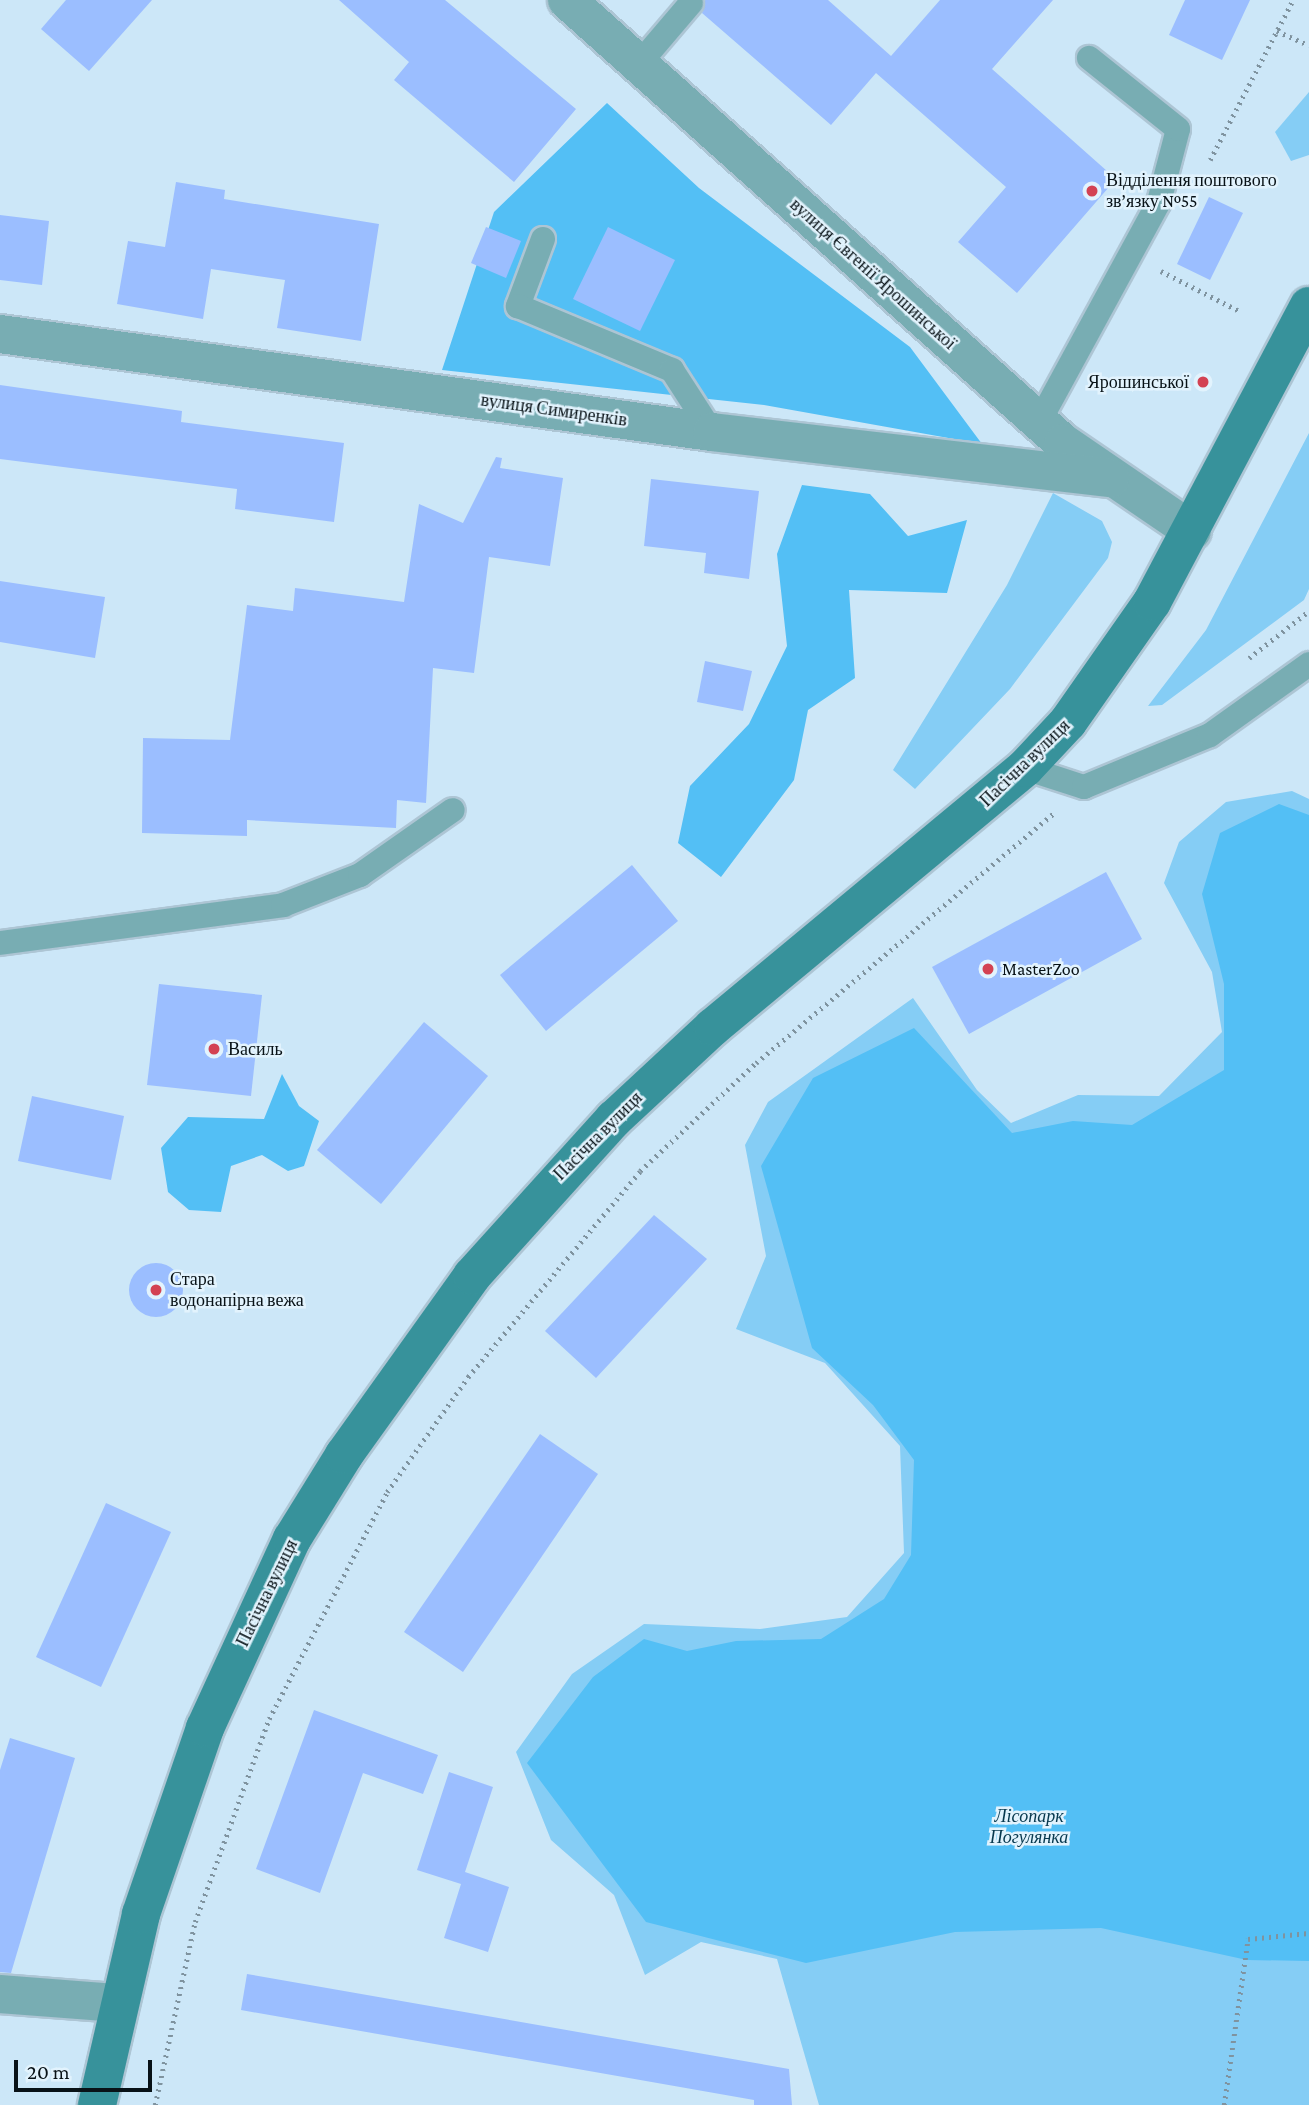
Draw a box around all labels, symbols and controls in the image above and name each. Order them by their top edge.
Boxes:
place label: Відділення поштового зв’язку №55 [1106,170,1277,212]
marker: Відділення поштового зв’язку №55 [1084,183,1100,199]
street label: вулиця Євгенії Ярошинської [786,194,960,354]
place label: Ярошинської [1088,371,1189,393]
marker: Ярошинської [1195,374,1211,390]
street label: вулиця Симиренків [479,389,629,431]
street label: Пасічна вулиця [976,715,1074,811]
place label: MasterZoo [1002,958,1080,980]
marker: MasterZoo [980,961,996,977]
place label: Василь [228,1038,283,1060]
marker: Василь [206,1041,222,1057]
street label: Пасічна вулиця [549,1087,647,1185]
place label: Стара водонапірна вежа [170,1269,304,1312]
marker: Стара водонапірна вежа [148,1282,164,1298]
street label: Пасічна вулиця [232,1536,302,1650]
park label: Лісопарк Погулянка [990,1806,1068,1848]
scale bar [18,2046,156,2090]
text: 20 m [27,2060,70,2084]

